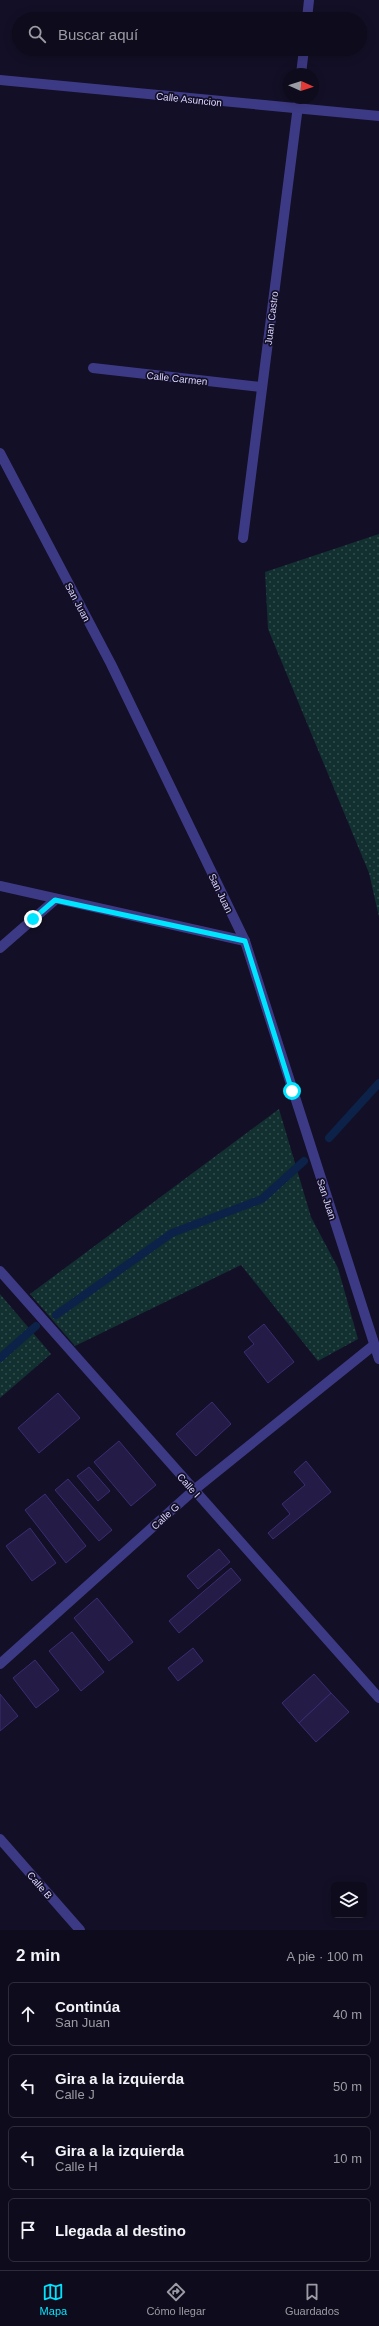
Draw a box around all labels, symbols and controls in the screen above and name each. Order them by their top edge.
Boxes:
search box [12,12,367,56]
icon: search [26,23,48,45]
text: Buscar aquí [58,26,138,43]
north arrow [283,68,319,104]
street label: Calle Asuncion [155,91,222,108]
street label: Juan Castro [263,290,280,345]
street label: Calle Carmen [146,370,208,387]
street label: San Juan [63,581,92,623]
street label: San Juan [206,872,235,915]
route end [24,910,42,928]
route start [283,1082,301,1100]
street label: San Juan [315,1177,338,1221]
street label: Calle I [175,1471,202,1500]
street label: Calle G [149,1501,182,1532]
street label: Calle B [25,1870,55,1901]
map controls [331,1882,367,1918]
button: layers [331,1882,367,1918]
text: 2 min [16,1946,60,1965]
text: A pie · 100 m [286,1949,363,1964]
text: Continúa [55,1998,120,2015]
icon: ahead [17,2003,39,2025]
text: 40 m [333,2007,362,2022]
text: San Juan [55,2015,110,2030]
text: Gira a la izquierda [55,2070,184,2087]
icon: left [17,2075,39,2097]
text: 50 m [333,2079,362,2094]
text: Calle J [55,2087,95,2102]
text: Gira a la izquierda [55,2142,184,2159]
icon: left [17,2147,39,2169]
text: 10 m [333,2151,362,2166]
text: Calle H [55,2159,98,2174]
icon: arrive [17,2219,39,2241]
text: Llegada al destino [55,2222,186,2239]
tab: Mapa [40,2281,67,2317]
tab: Cómo llegar [146,2281,206,2317]
tab: Guardados [285,2281,339,2317]

